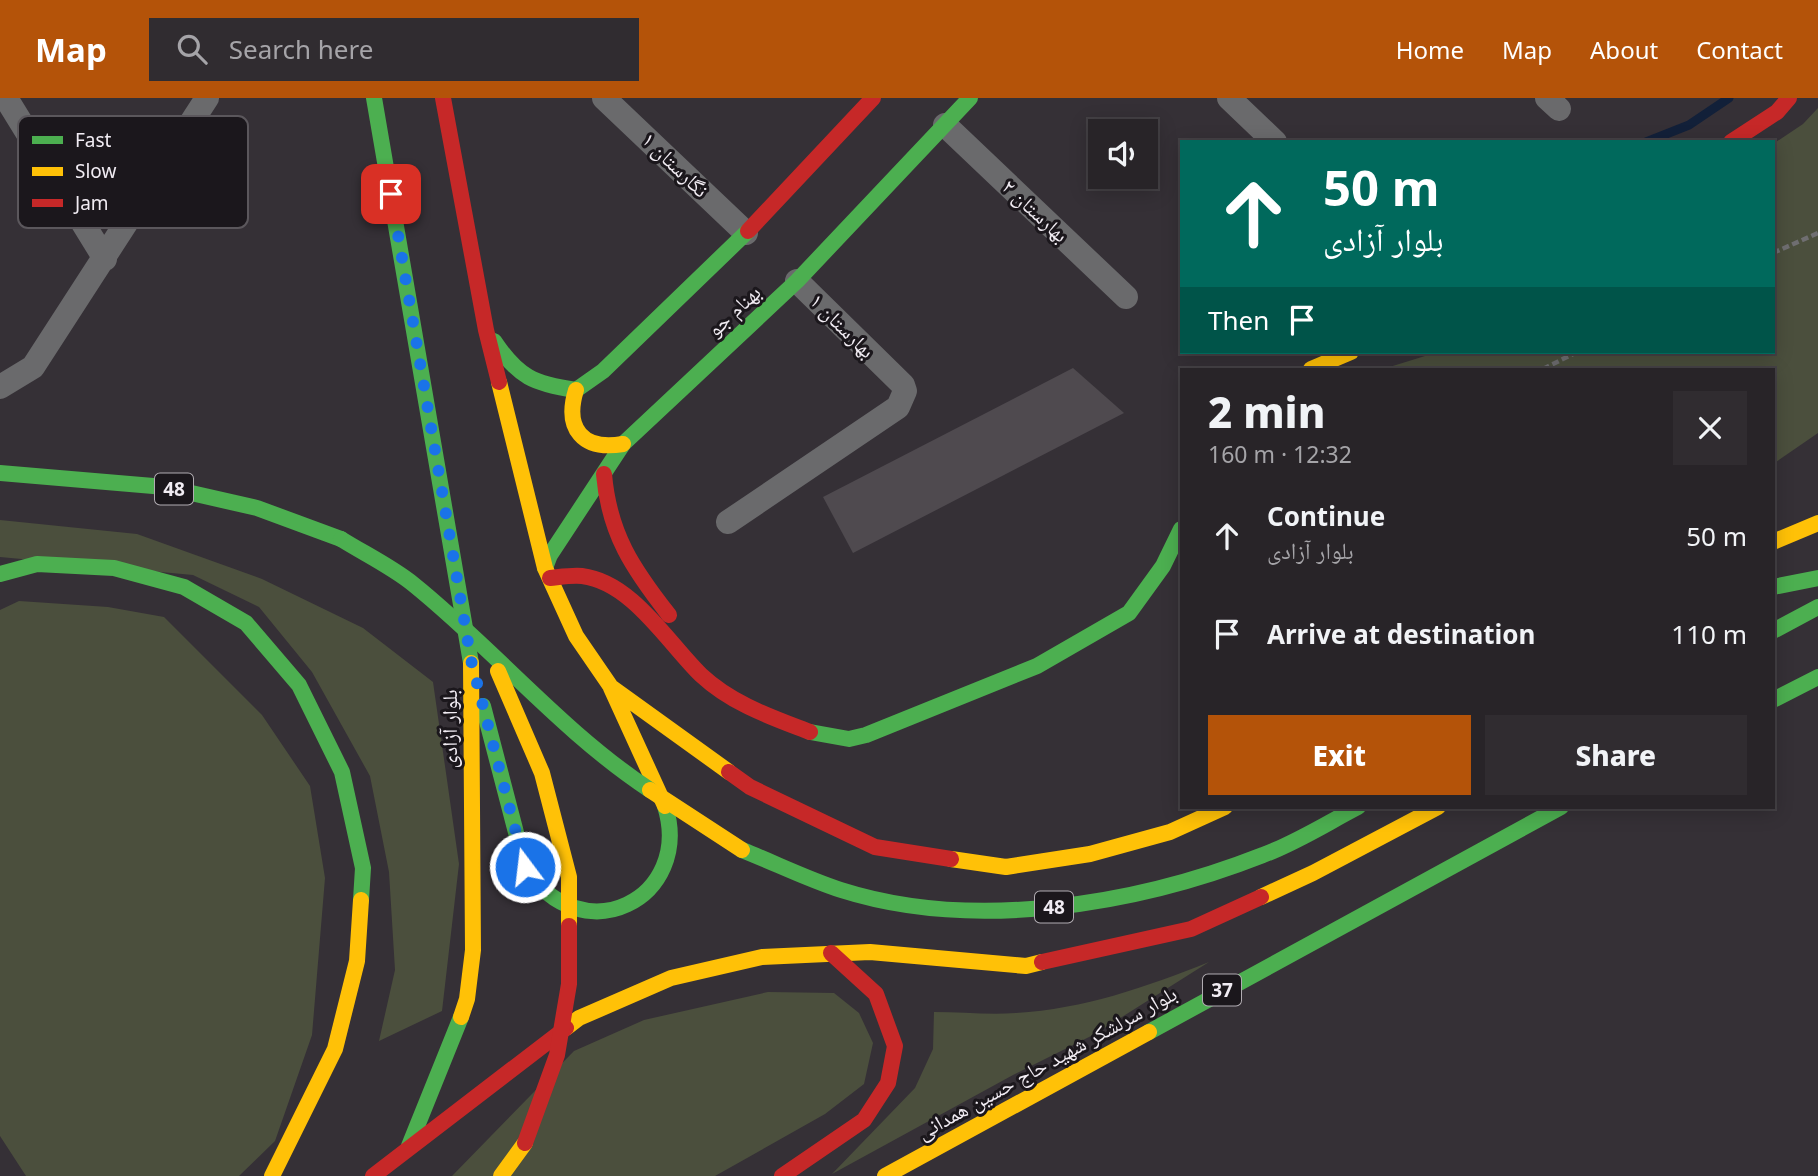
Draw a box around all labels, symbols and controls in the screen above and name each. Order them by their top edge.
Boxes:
search box [149,18,639,81]
text: Map [35,27,107,72]
icon: search [173,30,211,68]
text: Search here [229,31,373,67]
text: Home [1396,33,1464,66]
text: Map [1502,33,1552,66]
text: About [1590,33,1658,66]
text: Contact [1696,33,1783,66]
legend [18,116,248,228]
map controls [1088,119,1158,189]
button: sound [1088,119,1158,189]
street label: نگارستان ۱ [636,125,715,203]
text: Fast [75,127,112,153]
text: 50 m [1323,154,1440,220]
text: Slow [75,158,116,184]
pin [361,164,421,224]
icon: ahead [1208,168,1299,259]
street label: بهارستان ۲ [996,172,1075,248]
icon: arrive [372,175,410,213]
text: Jam [73,190,109,216]
text: بلوار آزادی [1323,217,1444,260]
street label: بهنام جو [700,278,767,343]
street label: بهارستان ۱ [804,287,881,364]
icon: arrive [1283,301,1321,339]
text: Then [1208,302,1269,338]
text: 2 min [1208,383,1325,440]
button: close [1673,391,1747,465]
text: 160 m · 12:32 [1208,438,1352,470]
road number: 48 [155,474,193,504]
text: Continue [1267,498,1385,534]
icon: ahead [1208,517,1246,555]
text: 50 m [1686,518,1747,554]
text: بلوار آزادی [1267,534,1354,566]
icon: arrive [1208,615,1246,653]
text: Arrive at destination [1267,616,1536,652]
text: 110 m [1671,616,1747,652]
street label: بلوار آزادی [435,689,463,769]
button: Exit [1208,715,1471,795]
button: Share [1485,715,1747,795]
position arrow [488,830,562,904]
road number: 48 [1035,892,1073,922]
road number: 37 [1203,974,1241,1006]
street label: بلوار سرلشکر شهید حاج حسین همدانی [912,979,1181,1145]

